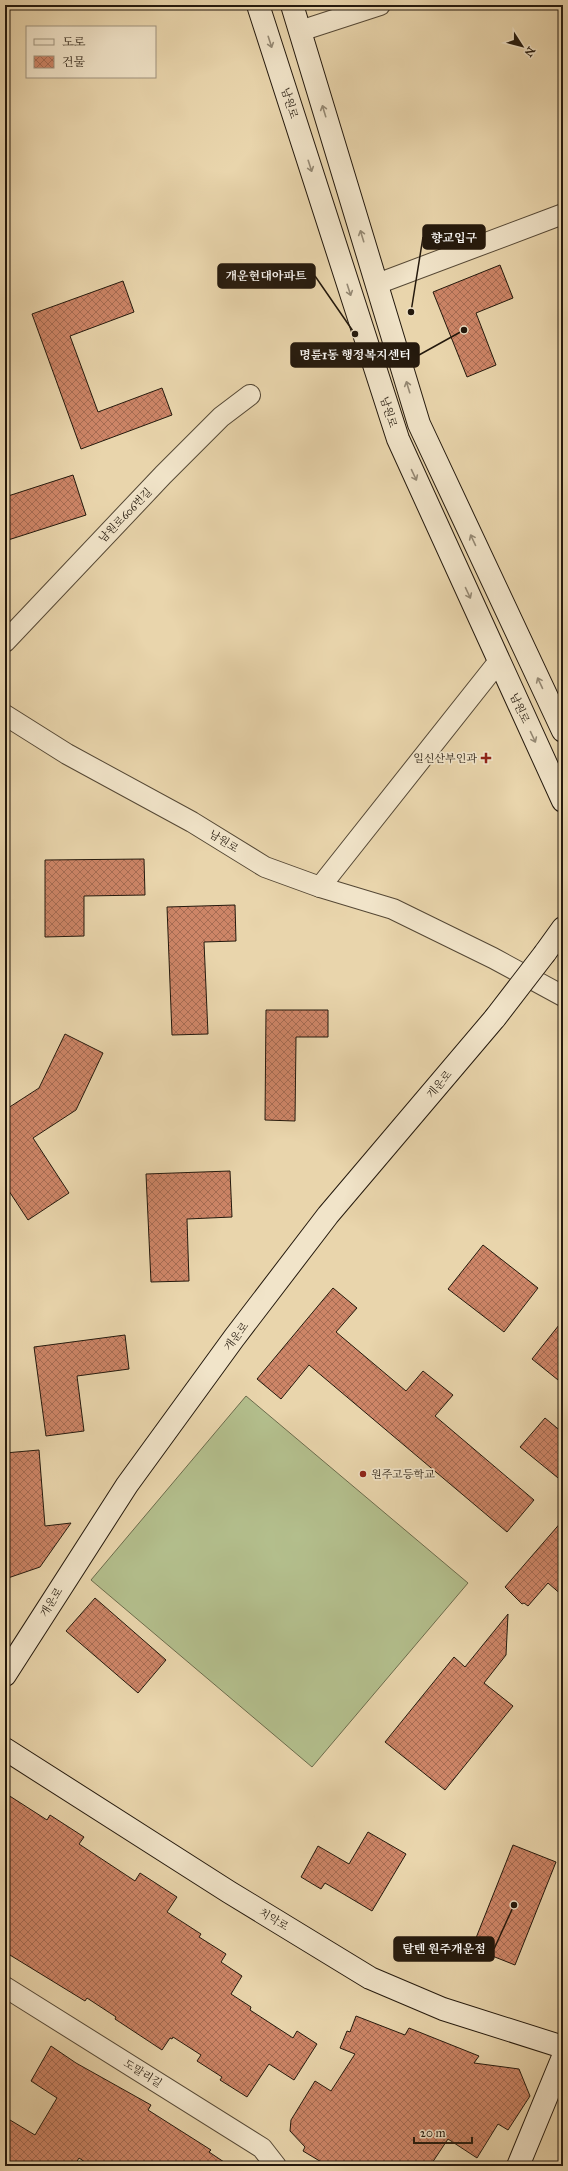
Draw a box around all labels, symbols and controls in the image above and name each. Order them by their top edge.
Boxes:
legend [26,26,156,78]
north arrow [502,26,542,66]
text: 도로 [62,35,86,49]
one-way arrow [267,35,274,48]
text: N [521,44,538,60]
text: 건물 [62,55,86,69]
street label: 남원로 [278,86,301,121]
one-way arrow [320,105,327,118]
one-way arrow [307,159,314,172]
callout: 향교입구 [423,225,485,249]
one-way arrow [358,229,365,242]
text: 향교입구 [431,231,478,245]
callout: 개운현대아파트 [218,264,315,288]
text: 개운현대아파트 [225,269,307,283]
one-way arrow [346,283,354,295]
callout: 명륜1동 행정복지센터 [291,343,419,367]
text: 명륜1동 행정복지센터 [299,348,411,362]
one-way arrow [404,381,411,394]
street label: 남원로 [377,395,400,430]
one-way arrow [411,468,418,480]
street label: 남원로606번길 [96,485,155,545]
one-way arrow [469,534,476,546]
one-way arrow [465,586,472,598]
one-way arrow [536,677,543,689]
street label: 남원로 [507,691,532,726]
one-way arrow [530,730,538,742]
place label: 일신산부인과 [413,752,477,765]
marker: 일신산부인과 [480,752,492,764]
street label: 남원로 [207,827,241,856]
street label: 개운로 [424,1068,455,1101]
street label: 개운로 [222,1319,251,1353]
place label: 원주고등학교 [371,1468,435,1481]
marker: 원주고등학교 [358,1469,368,1479]
street label: 개운로 [37,1585,66,1619]
street label: 치악로 [257,1906,291,1933]
callout: 탑텐 원주개운점 [394,1937,494,1961]
text: 탑텐 원주개운점 [402,1942,486,1956]
street label: 도말리길 [121,2057,164,2090]
scale bar [414,2119,472,2145]
text: 20 m [420,2126,446,2140]

